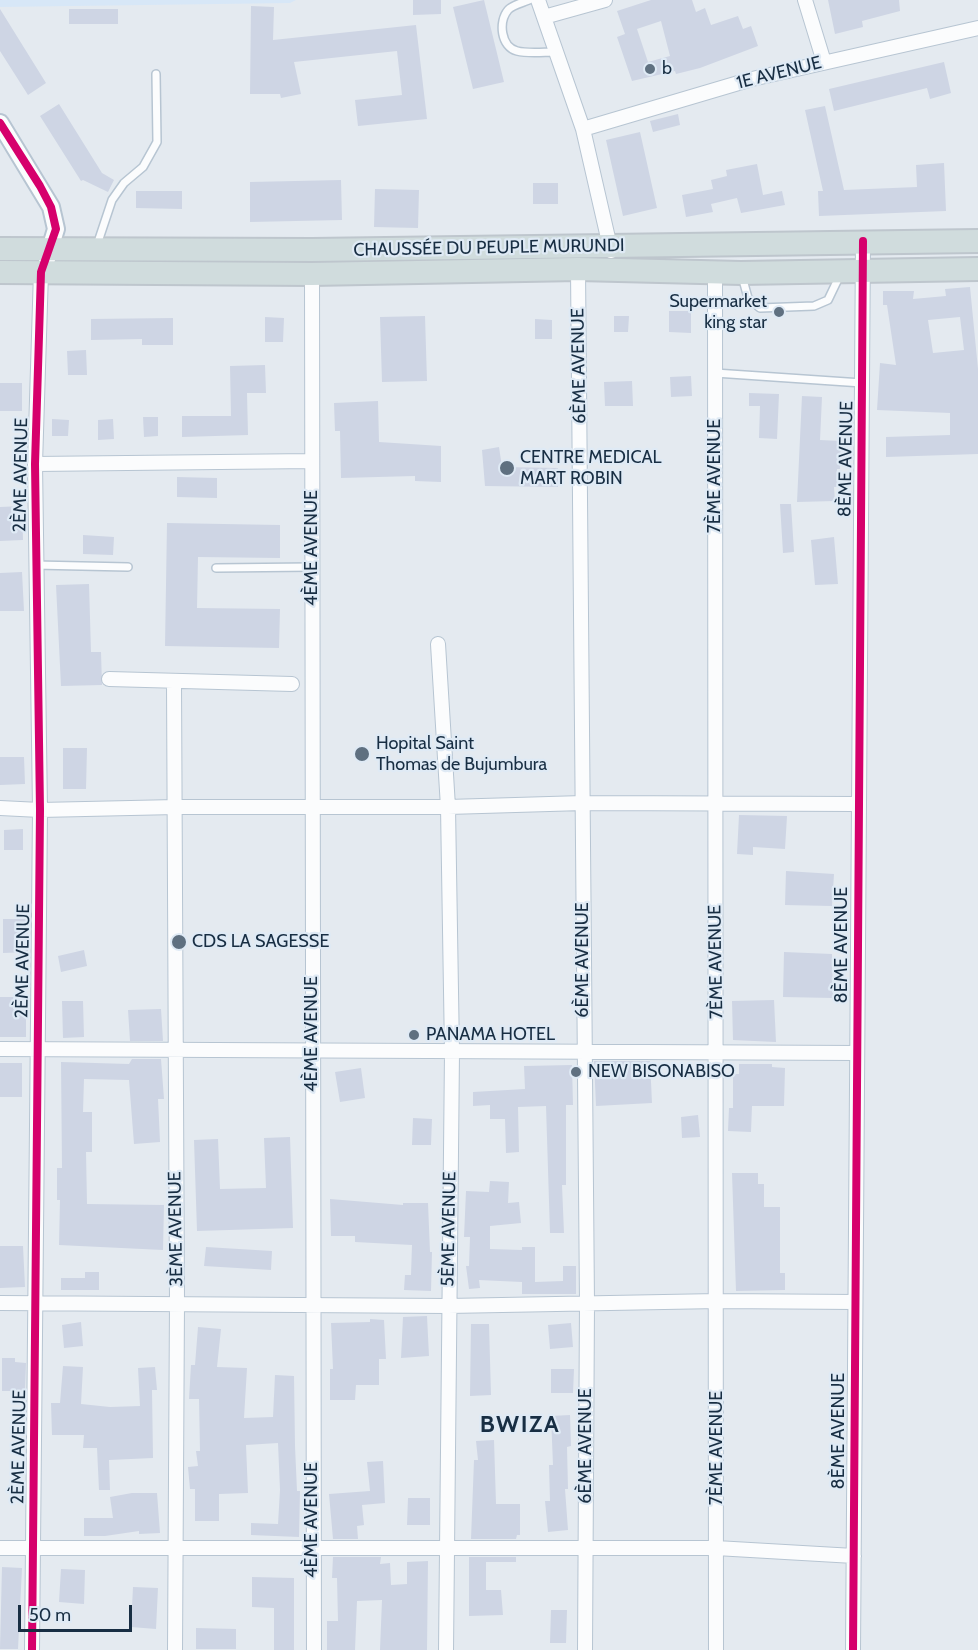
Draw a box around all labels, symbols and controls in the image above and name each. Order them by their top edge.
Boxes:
street label: 1E AVENUE [734,52,824,94]
place label: b [662,58,672,80]
marker: b [643,62,657,76]
street label: CHAUSSÉE DU PEUPLE MURUNDI [353,235,625,261]
place label: Supermarket king star [669,291,767,334]
marker: Supermarket king star [772,305,786,319]
street label: 6ÈME AVENUE [567,308,591,424]
street label: 8ÈME AVENUE [834,401,858,517]
street label: 2ÈME AVENUE [9,417,33,533]
street label: 7ÈME AVENUE [704,419,726,533]
place label: CENTRE MEDICAL MART ROBIN [520,447,662,490]
marker: CENTRE MEDICAL MART ROBIN [498,459,516,477]
street label: 4ÈME AVENUE [301,490,323,606]
place label: Hopital Saint Thomas de Bujumbura [376,733,547,776]
marker: Hopital Saint Thomas de Bujumbura [353,745,371,763]
street label: 8ÈME AVENUE [831,887,853,1003]
street label: 6ÈME AVENUE [572,902,594,1018]
street label: 2ÈME AVENUE [11,903,35,1019]
street label: 7ÈME AVENUE [704,905,728,1019]
place label: CDS LA SAGESSE [192,931,329,953]
marker: CDS LA SAGESSE [170,933,188,951]
street label: 4ÈME AVENUE [301,976,323,1092]
place label: PANAMA HOTEL [426,1024,555,1046]
marker: PANAMA HOTEL [407,1028,421,1042]
place label: NEW BISONABISO [588,1061,735,1083]
marker: NEW BISONABISO [569,1065,583,1079]
street label: 3ÈME AVENUE [164,1171,188,1287]
street label: 5ÈME AVENUE [437,1171,461,1287]
street label: 8ÈME AVENUE [828,1373,850,1489]
street label: 6ÈME AVENUE [575,1388,597,1504]
street label: 2ÈME AVENUE [7,1389,31,1505]
street label: 7ÈME AVENUE [706,1391,728,1505]
district label: BWIZA [480,1411,560,1439]
street label: 4ÈME AVENUE [301,1462,323,1578]
scale bar [21,1593,135,1631]
text: 50 m [29,1604,71,1626]

